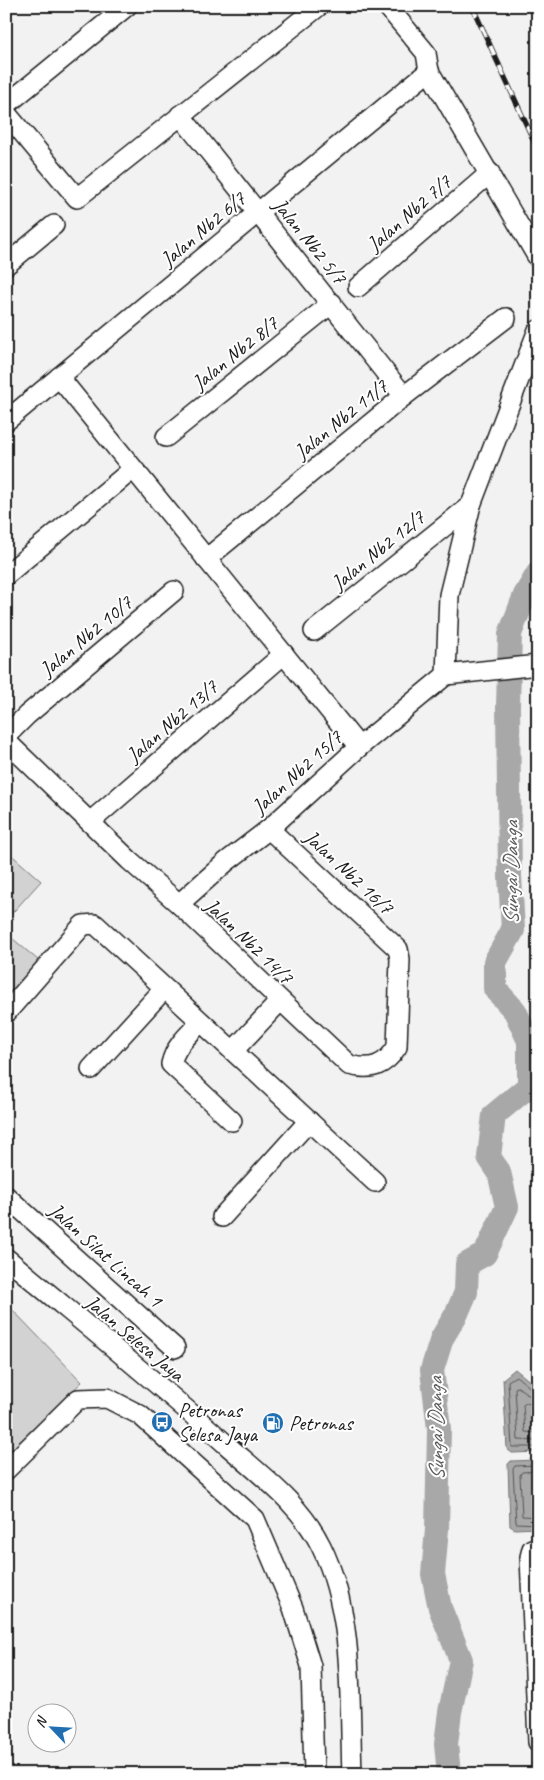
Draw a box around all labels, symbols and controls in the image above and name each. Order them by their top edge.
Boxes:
street label: Jalan Nb2 7/7 [361,168,458,257]
street label: Jalan Nb2 6/7 [154,185,252,273]
street label: Jalan Nb2 5/7 [267,192,354,291]
street label: Jalan Nb2 8/7 [186,309,285,396]
street label: Jalan Nb2 11/7 [288,372,394,465]
street label: Jalan Nb2 12/7 [325,503,431,596]
street label: Jalan Nb2 10/7 [34,589,139,683]
street label: Jalan Nb2 13/7 [120,673,224,768]
street label: Jalan Nb2 15/7 [246,724,349,820]
water label: Sungai Danga [497,819,525,925]
street label: Jalan Nb2 16/7 [298,823,400,921]
street label: Jalan Nb2 14/7 [199,892,300,991]
street label: Jalan Silat Lincah 1 [43,1197,169,1314]
street label: Jalan Selesa Jaya [79,1288,191,1388]
water label: Sungai Danga [421,1375,451,1481]
place label: Petronas Selesa Jaya [178,1397,259,1447]
bus stop icon: Petronas Selesa Jaya [150,1410,174,1434]
place label: Petronas [289,1410,354,1436]
fuel station icon: Petronas [261,1411,285,1435]
north arrow [28,1702,78,1752]
text: N [31,1713,51,1730]

